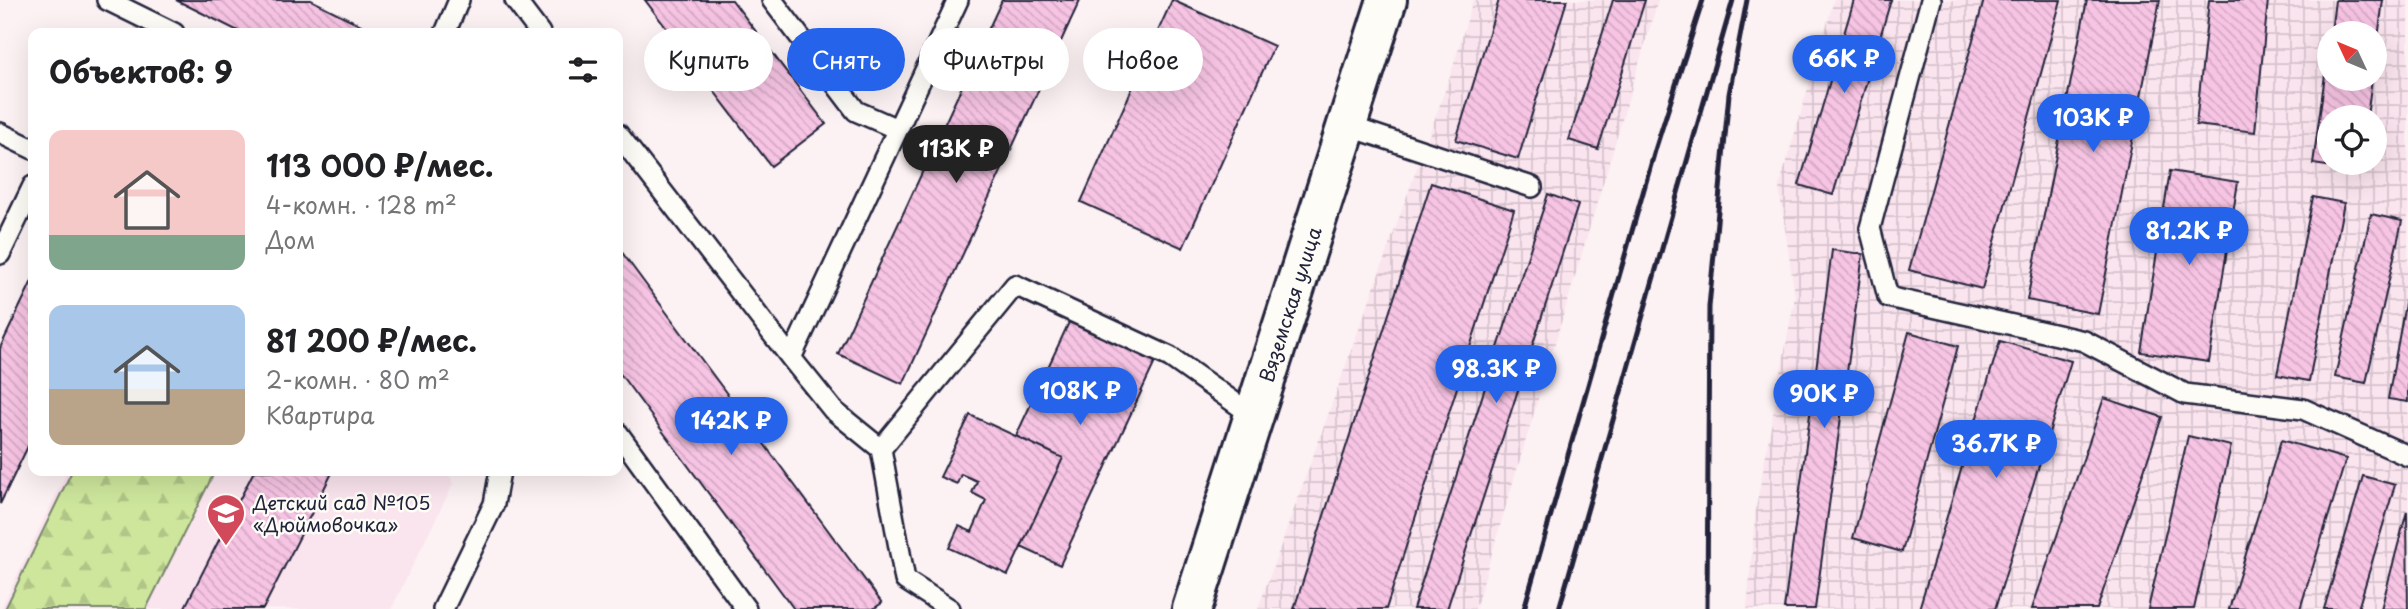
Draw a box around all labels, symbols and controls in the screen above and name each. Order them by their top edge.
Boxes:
north arrow [2317,21,2387,91]
map controls [2317,21,2387,175]
chip: Купить [644,28,773,91]
chip: Снять [787,28,905,91]
chip: Фильтры [919,28,1069,91]
chip: Новое [1083,28,1203,91]
pin: 66K ₽ [1795,36,1893,95]
text: 66K ₽ [1808,40,1880,75]
text: Объектов: 9 [49,48,233,93]
icon: filters [564,51,602,89]
pin: 103K ₽ [2036,94,2150,154]
text: 103K ₽ [2053,99,2133,134]
button: locate [2317,105,2387,175]
pin: 113K ₽ [899,125,1013,185]
text: 113K ₽ [919,130,993,165]
text: 113 000 ₽/мес. [266,142,494,187]
icon: home [105,158,189,242]
text: 4-комн. · 128 m² [266,187,457,222]
pin: 81.2K ₽ [2124,208,2254,267]
text: 81.2K ₽ [2145,212,2233,247]
text: Дом [266,222,315,257]
street label: Вяземская улица [1252,223,1328,385]
text: 81 200 ₽/мес. [266,317,477,362]
icon: home [105,333,189,417]
pin: 98.3K ₽ [1431,346,1561,405]
text: 98.3K ₽ [1451,350,1541,385]
text: 2-комн. · 80 m² [266,362,450,397]
pin: 108K ₽ [1023,368,1137,427]
pin: 90K ₽ [1775,370,1873,430]
text: 108K ₽ [1039,372,1121,407]
text: 90K ₽ [1789,375,1859,410]
text: Квартира [266,397,374,432]
pin: 142K ₽ [674,398,788,457]
text: 142K ₽ [691,402,771,437]
pin: 36.7K ₽ [1931,420,2061,480]
text: 36.7K ₽ [1951,425,2041,460]
place label: Детский сад №105 «Дюймовочка» [252,488,430,538]
school or university icon: Детский сад №105 «Дюймовочка» [205,492,247,547]

